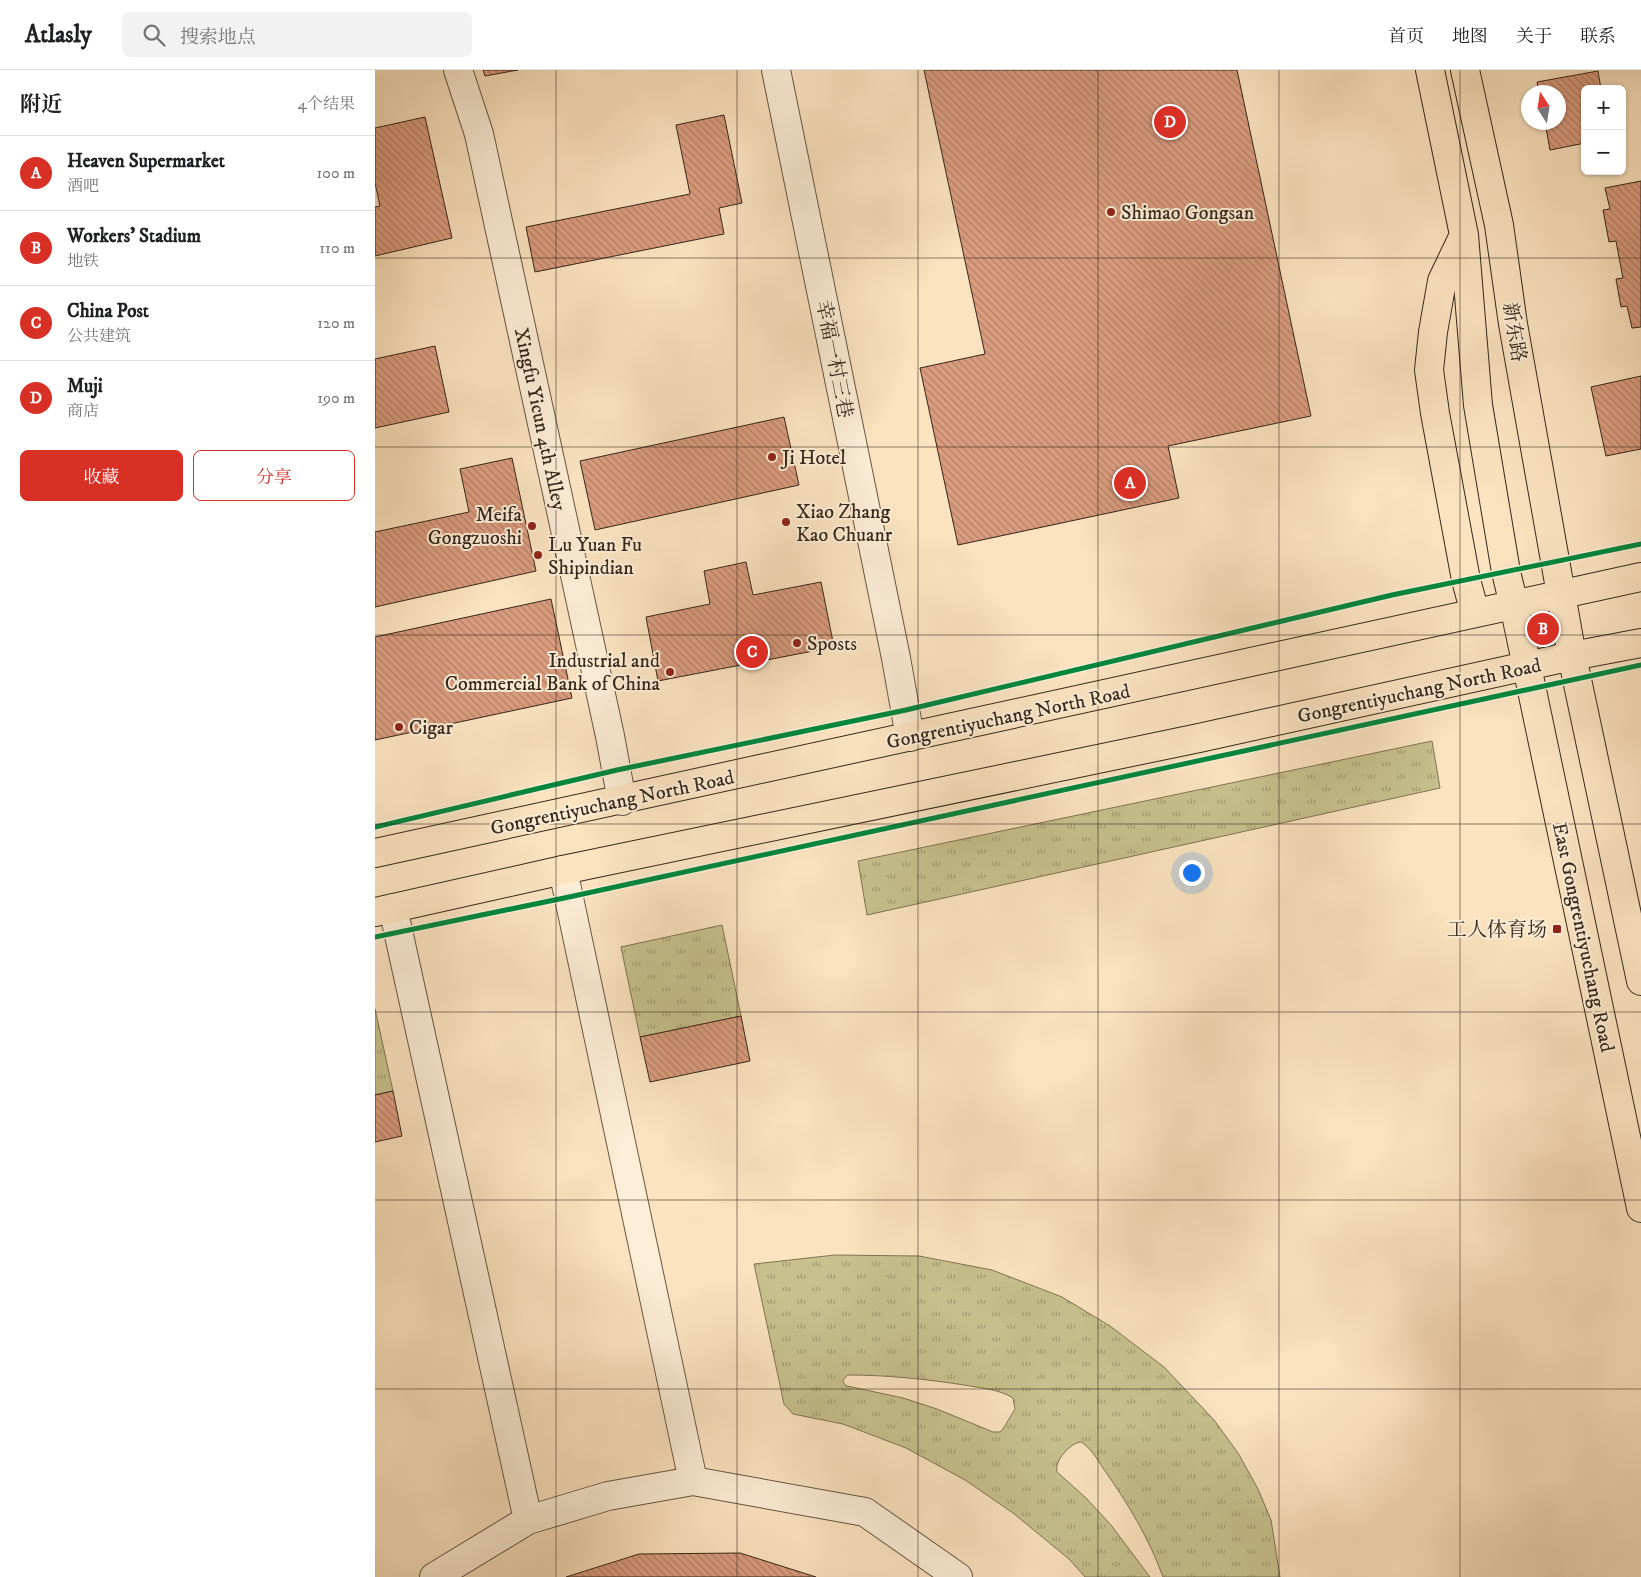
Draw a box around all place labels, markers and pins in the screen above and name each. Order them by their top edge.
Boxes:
pin: D [1154,103,1186,141]
place label: Shimao Gongsan [1121,201,1255,226]
marker: Shimao Gongsan [1105,206,1117,218]
place label: Ji Hotel [780,446,846,471]
marker: Ji Hotel [766,451,778,463]
pin: A [1114,464,1146,502]
place label: Xiao Zhang Kao Chuanr [796,500,893,548]
place label: Meifa Gongzuoshi [428,503,522,551]
marker: Xiao Zhang Kao Chuanr [780,516,792,528]
marker: Meifa Gongzuoshi [526,520,538,532]
place label: Lu Yuan Fu Shipindian [548,533,642,581]
marker: Lu Yuan Fu Shipindian [532,549,544,561]
pin: B [1527,610,1559,648]
place label: Sposts [807,632,857,657]
pin: C [736,633,768,671]
marker: Sposts [791,637,803,649]
place label: Industrial and Commercial Bank of China [445,649,660,697]
marker: Industrial and Commercial Bank of China [664,666,676,678]
place label: Cigar [409,716,454,741]
marker: Cigar [393,721,405,733]
place label: 工人体育场 [1447,918,1547,943]
marker: 工人体育场 [1551,923,1563,935]

